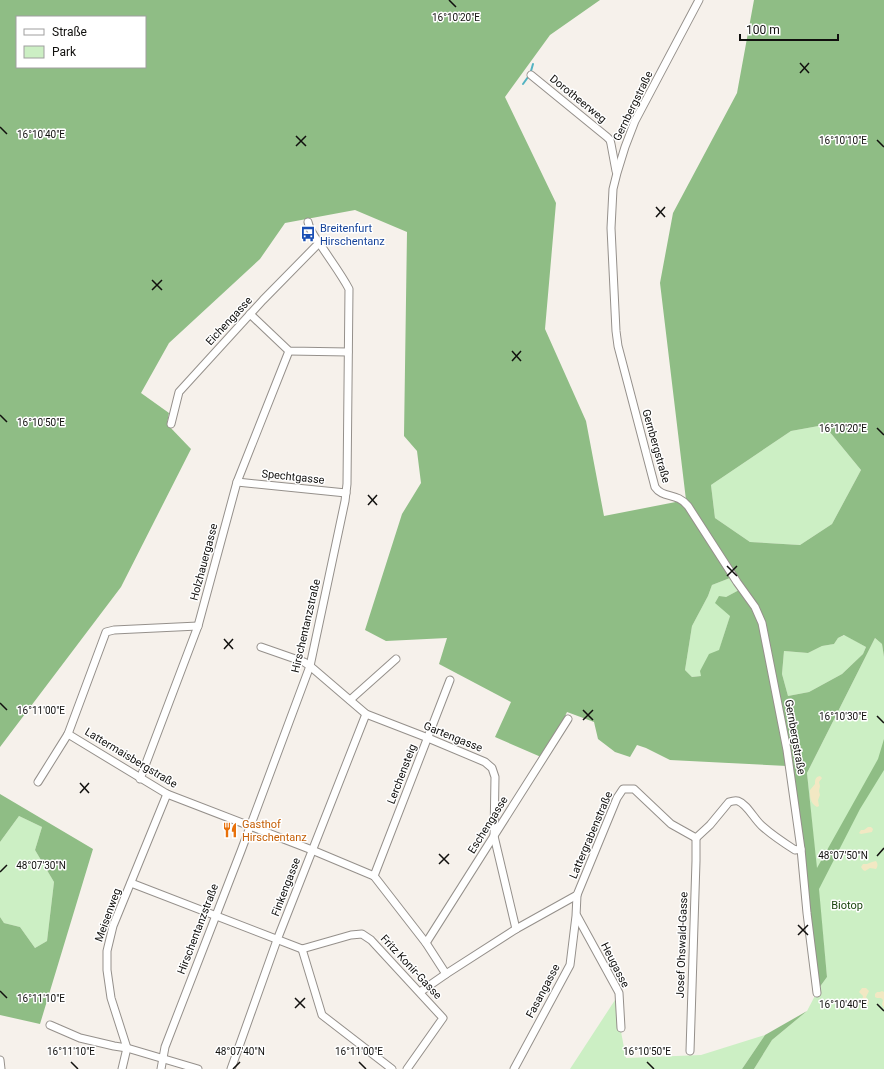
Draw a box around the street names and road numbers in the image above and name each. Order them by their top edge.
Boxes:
street label: Gernbergstraße [610,69,656,143]
street label: Dorotheerweg [547,72,609,126]
street label: Eichengasse [203,294,255,348]
street label: Gernbergstraße [639,408,673,485]
street label: Spechtgasse [261,467,325,487]
street label: Holzhauergasse [187,522,221,602]
street label: Hirschentanzstraße [289,578,323,674]
street label: Gernbergstraße [782,698,808,776]
street label: Gartengasse [422,719,484,755]
street label: Lattermaisbergstraße [82,725,180,791]
street label: Lerchensteig [385,742,419,806]
street label: Lattergrabenstraße [567,789,615,881]
street label: Eschengasse [465,794,511,856]
street label: Finkengasse [269,856,303,918]
street label: Hirschentanzstraße [175,882,221,976]
street label: Meisenweg [92,886,124,944]
street label: Josef Ohswald-Gasse [674,891,690,998]
street label: Fritz Konir-Gasse [378,932,444,1002]
street label: Heugasse [598,940,632,990]
street label: Fasangasse [523,962,563,1020]

